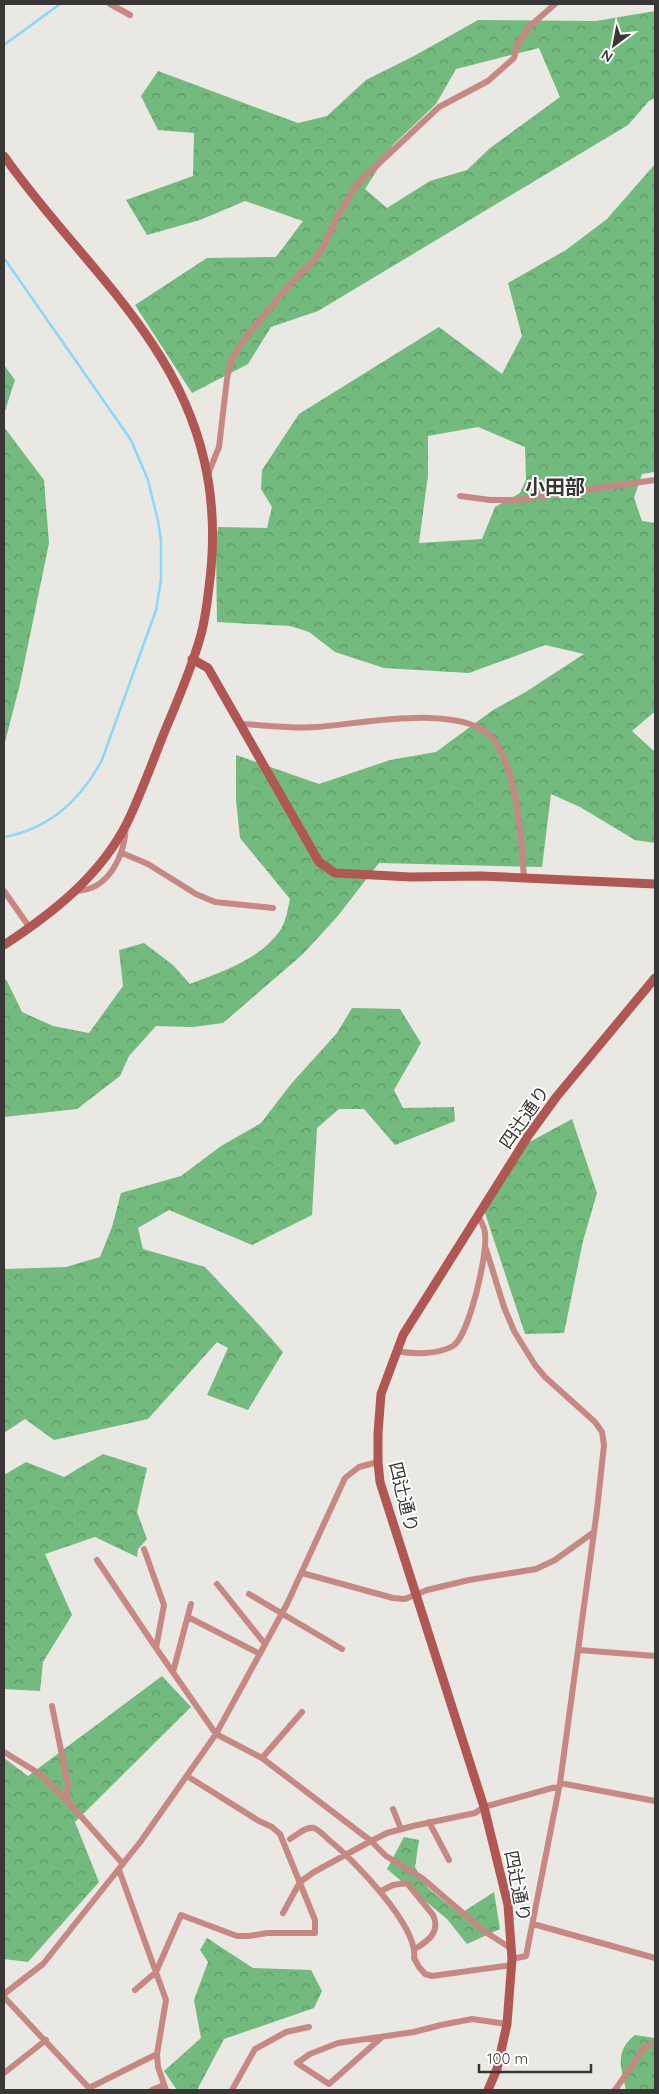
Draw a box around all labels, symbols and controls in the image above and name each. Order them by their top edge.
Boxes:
north arrow [589,20,639,70]
text: N [598,46,616,66]
district label: 小田部 [525,474,585,499]
street label: 四辻通り [494,1081,554,1153]
street label: 四辻通り [384,1459,424,1535]
street label: 四辻通り [500,1848,536,1924]
scale bar [479,2042,592,2074]
text: 100 m [487,2049,528,2068]

